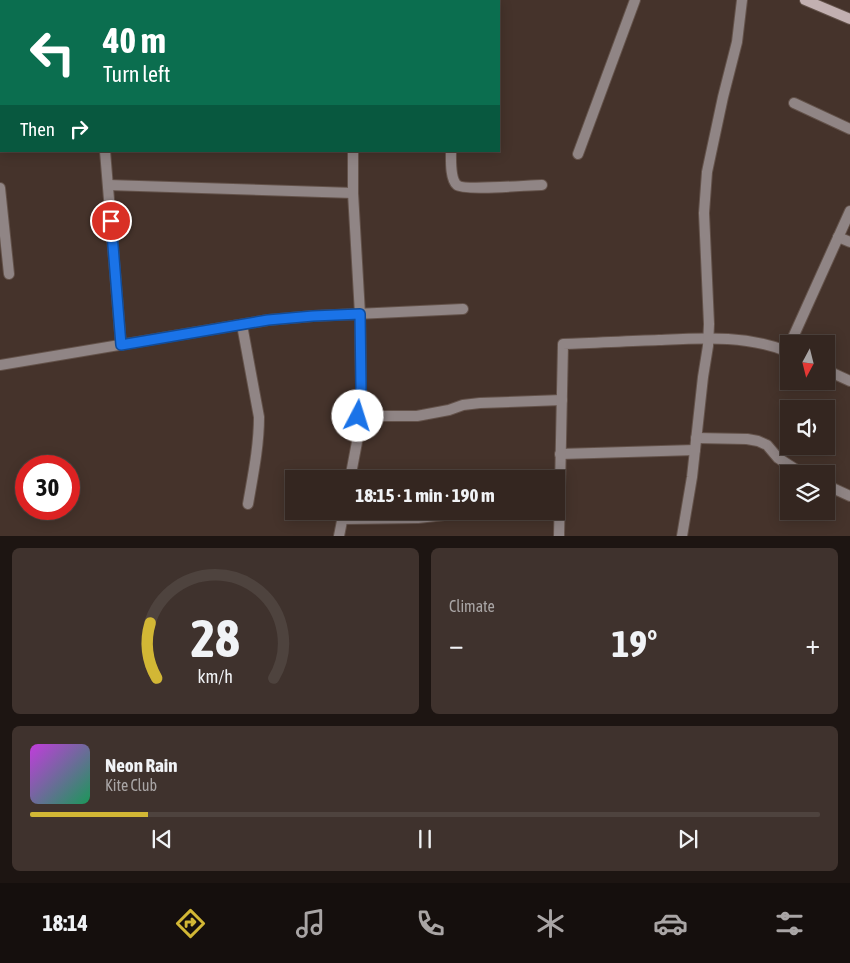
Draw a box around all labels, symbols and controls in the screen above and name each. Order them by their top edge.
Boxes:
icon: left [20,20,85,85]
text: 40 m [103,20,166,60]
text: Turn left [103,61,170,87]
icon: right [65,115,93,143]
text: Then [20,118,55,140]
pin [90,200,132,242]
icon: arrive [97,207,125,235]
north arrow [780,335,835,390]
map controls [780,335,835,520]
position arrow [331,389,383,441]
button: sound [780,400,835,455]
speed limit sign: 30 [15,455,80,520]
button: layers [780,465,835,520]
text: 18:15 · 1 min · 190 m [355,484,495,506]
text: Climate [449,597,495,615]
text: 28 [191,608,240,668]
text: 19° [611,622,658,665]
text: − [449,628,464,660]
text: + [805,628,820,660]
text: km/h [198,666,233,687]
text: Neon Rain [105,754,177,776]
text: Kite Club [105,776,157,794]
icon: previous [148,825,176,853]
icon: pause [411,825,439,853]
icon: next [674,825,702,853]
icon: directions [173,906,208,941]
icon: music [293,906,328,941]
icon: phone [413,906,448,941]
icon: climate [533,906,568,941]
icon: car [653,906,688,941]
icon: filters [772,906,807,941]
text: 18:14 [42,910,88,936]

